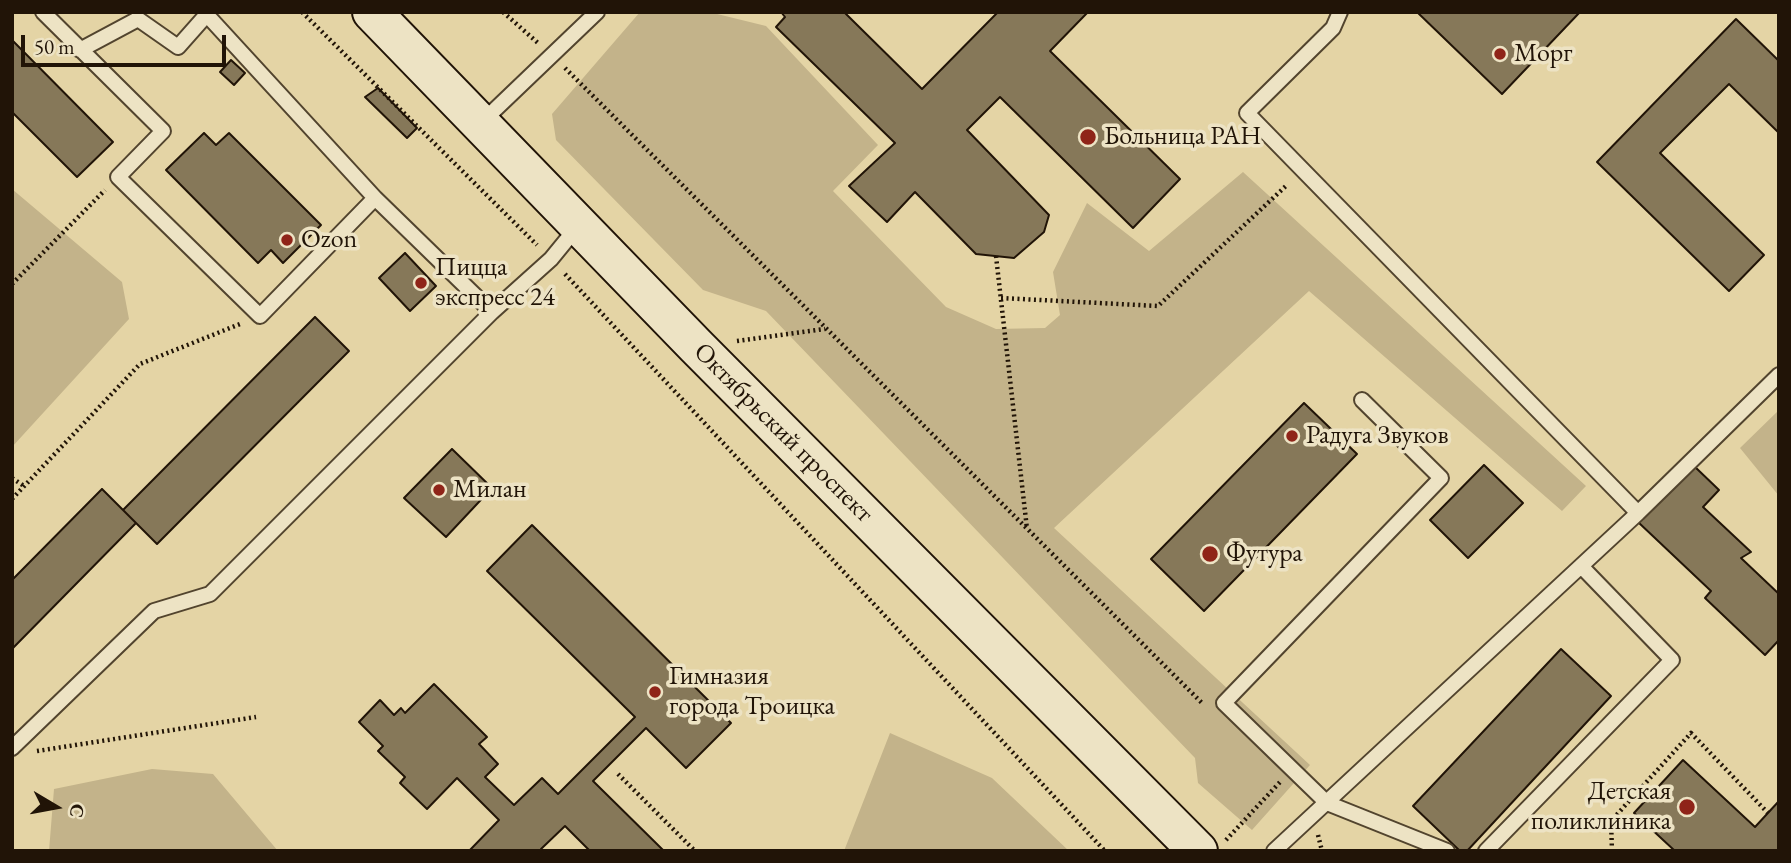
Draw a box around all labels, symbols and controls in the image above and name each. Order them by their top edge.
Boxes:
scale bar [24,21,229,65]
text: 50 m [34,33,75,60]
place label: Морг [1514,38,1572,70]
marker: Морг [1492,46,1508,62]
place label: Больница РАН [1104,121,1261,153]
marker: Больница РАН [1078,127,1098,147]
place label: Ozon [301,224,357,256]
marker: Ozon [279,232,295,248]
place label: Пицца экспресс 24 [435,252,555,314]
marker: Пицца экспресс 24 [413,275,429,291]
street label: Октябрьский проспект [687,337,879,529]
place label: Радуга Звуков [1306,420,1449,452]
marker: Радуга Звуков [1284,428,1300,444]
place label: Милан [453,474,527,506]
marker: Милан [431,482,447,498]
place label: Футура [1226,538,1303,570]
marker: Футура [1200,544,1220,564]
place label: Гимназия города Троицка [669,661,835,722]
marker: Гимназия города Троицка [647,684,663,700]
north arrow [21,772,91,842]
place label: Детская поликлиника [1531,776,1671,838]
marker: Детская поликлиника [1677,797,1697,817]
text: С [64,802,91,820]

